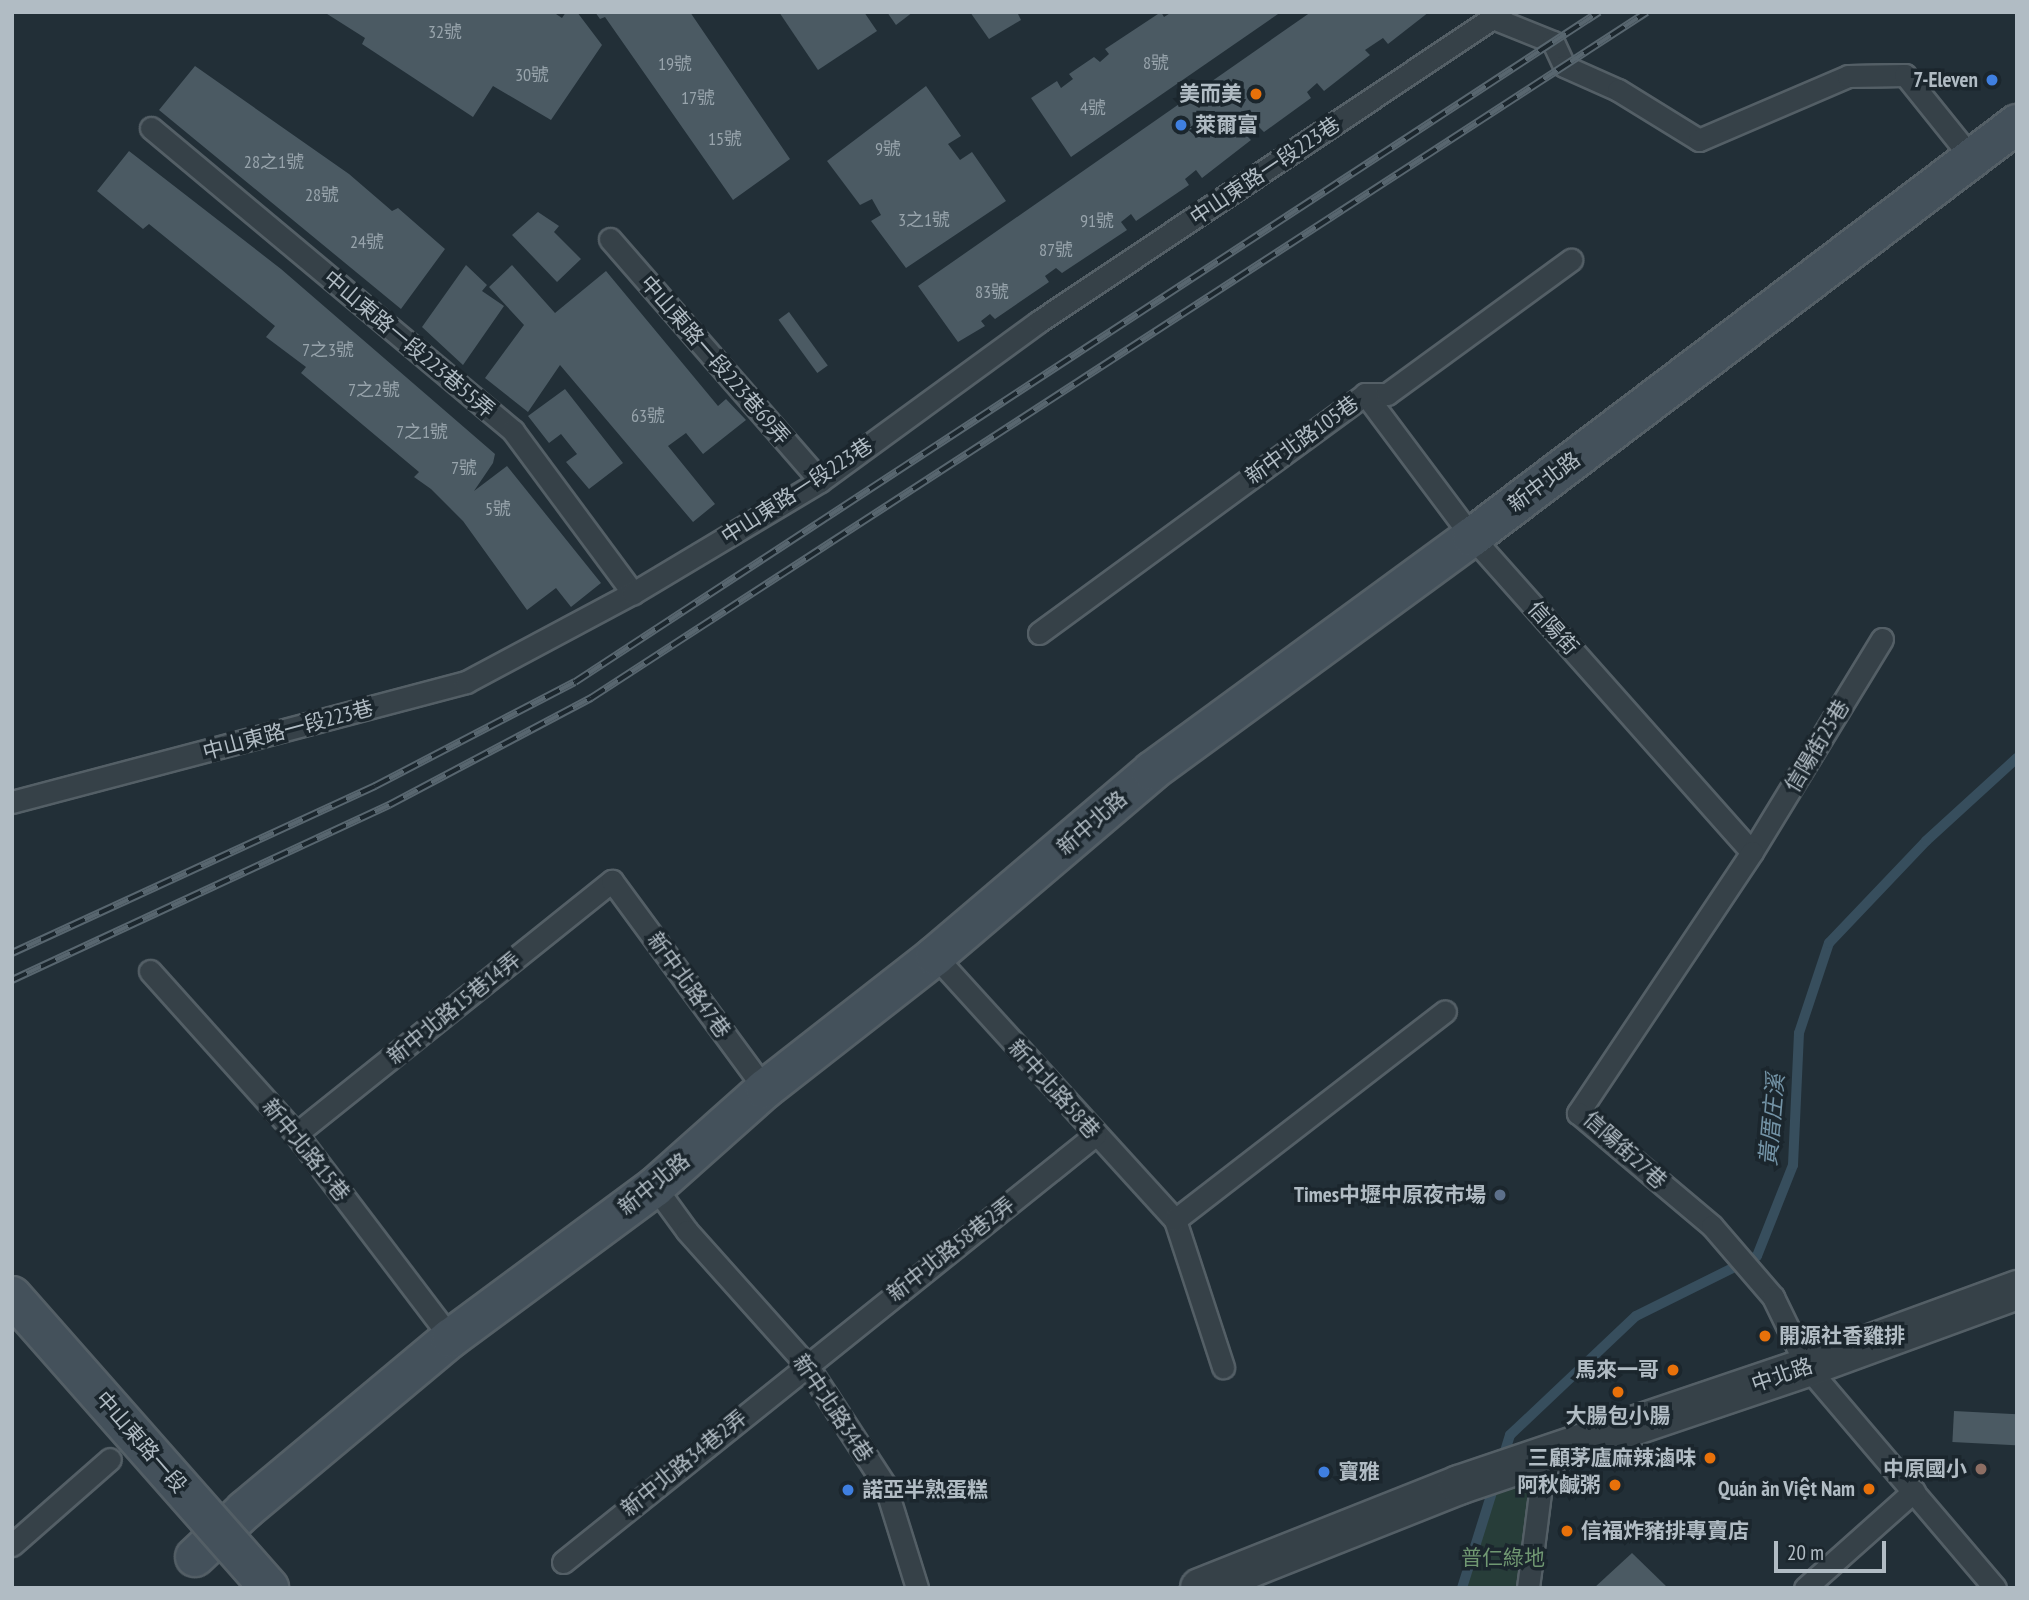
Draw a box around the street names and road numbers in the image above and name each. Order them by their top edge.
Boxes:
street label: 中山東路一段223巷 [1185,112,1345,230]
street label: 中山東路一段223巷55弄 [318,265,500,423]
street label: 中山東路一段223巷69弄 [635,271,795,449]
street label: 新中北路105巷 [1241,391,1363,489]
street label: 中山東路一段223巷 [717,433,877,549]
street label: 新中北路 [1503,447,1585,517]
street label: 信陽街 [1523,596,1583,660]
street label: 中山東路一段223巷 [200,695,376,765]
street label: 信陽街25巷 [1780,695,1854,797]
street label: 新中北路 [1052,786,1132,860]
street label: 新中北路47巷 [642,927,736,1043]
street label: 新中北路15巷14弄 [382,947,526,1069]
street label: 新中北路58巷 [1003,1035,1105,1143]
street label: 新中北路15巷 [257,1094,355,1206]
street label: 信陽街27巷 [1578,1106,1672,1194]
street label: 新中北路 [613,1148,695,1220]
street label: 新中北路58巷2弄 [882,1192,1020,1306]
street label: 新中北路34巷 [788,1350,878,1466]
street label: 中北路 [1748,1353,1816,1397]
street label: 中山東路一段 [90,1386,192,1498]
street label: 新中北路34巷2弄 [616,1405,752,1521]

